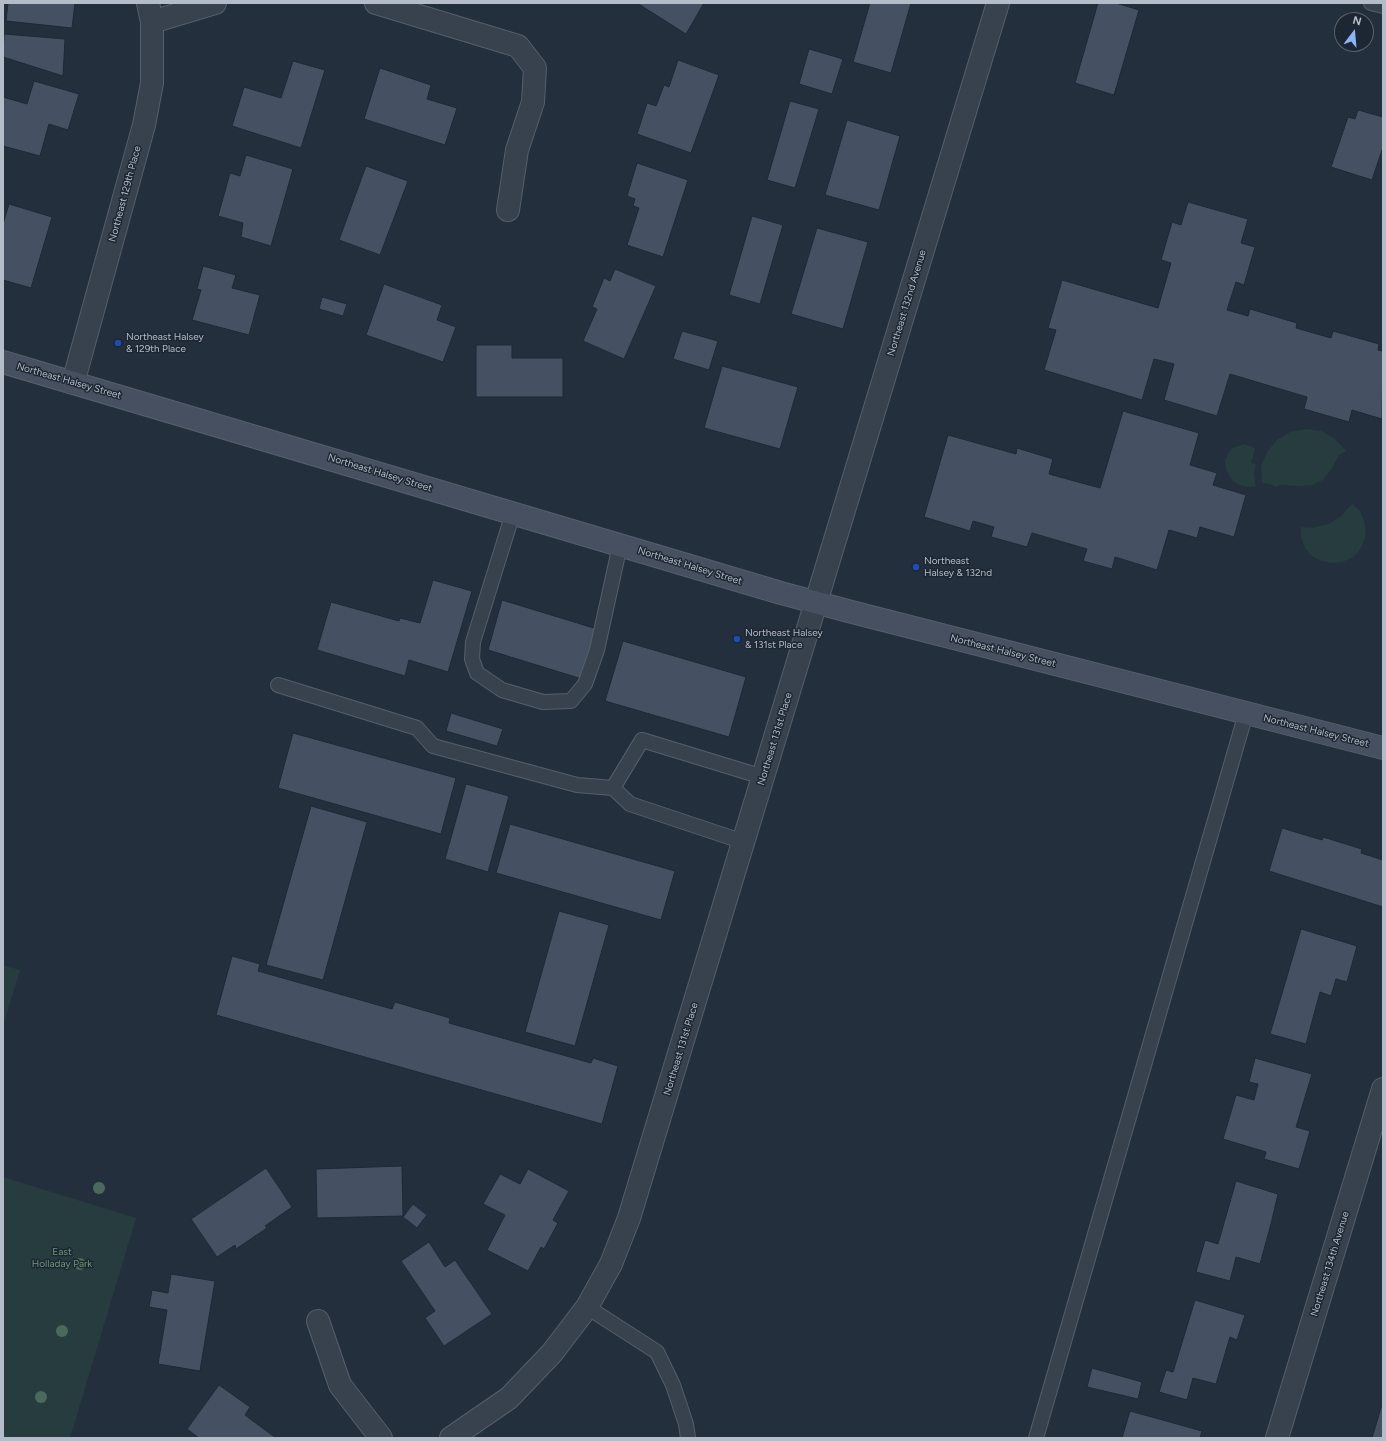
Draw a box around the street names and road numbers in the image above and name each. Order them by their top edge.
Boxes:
street label: Northeast 129th Place [106,145,144,243]
street label: Northeast 132nd Avenue [885,248,929,358]
street label: Northeast Halsey Street [15,360,123,402]
street label: Northeast Halsey Street [326,451,434,495]
street label: Northeast Halsey Street [636,544,744,588]
street label: Northeast Halsey Street [949,632,1057,670]
street label: Northeast 131st Place [755,691,795,787]
street label: Northeast Halsey Street [1262,712,1370,750]
street label: Northeast 131st Place [661,1001,701,1097]
street label: Northeast 134th Avenue [1308,1210,1352,1318]

